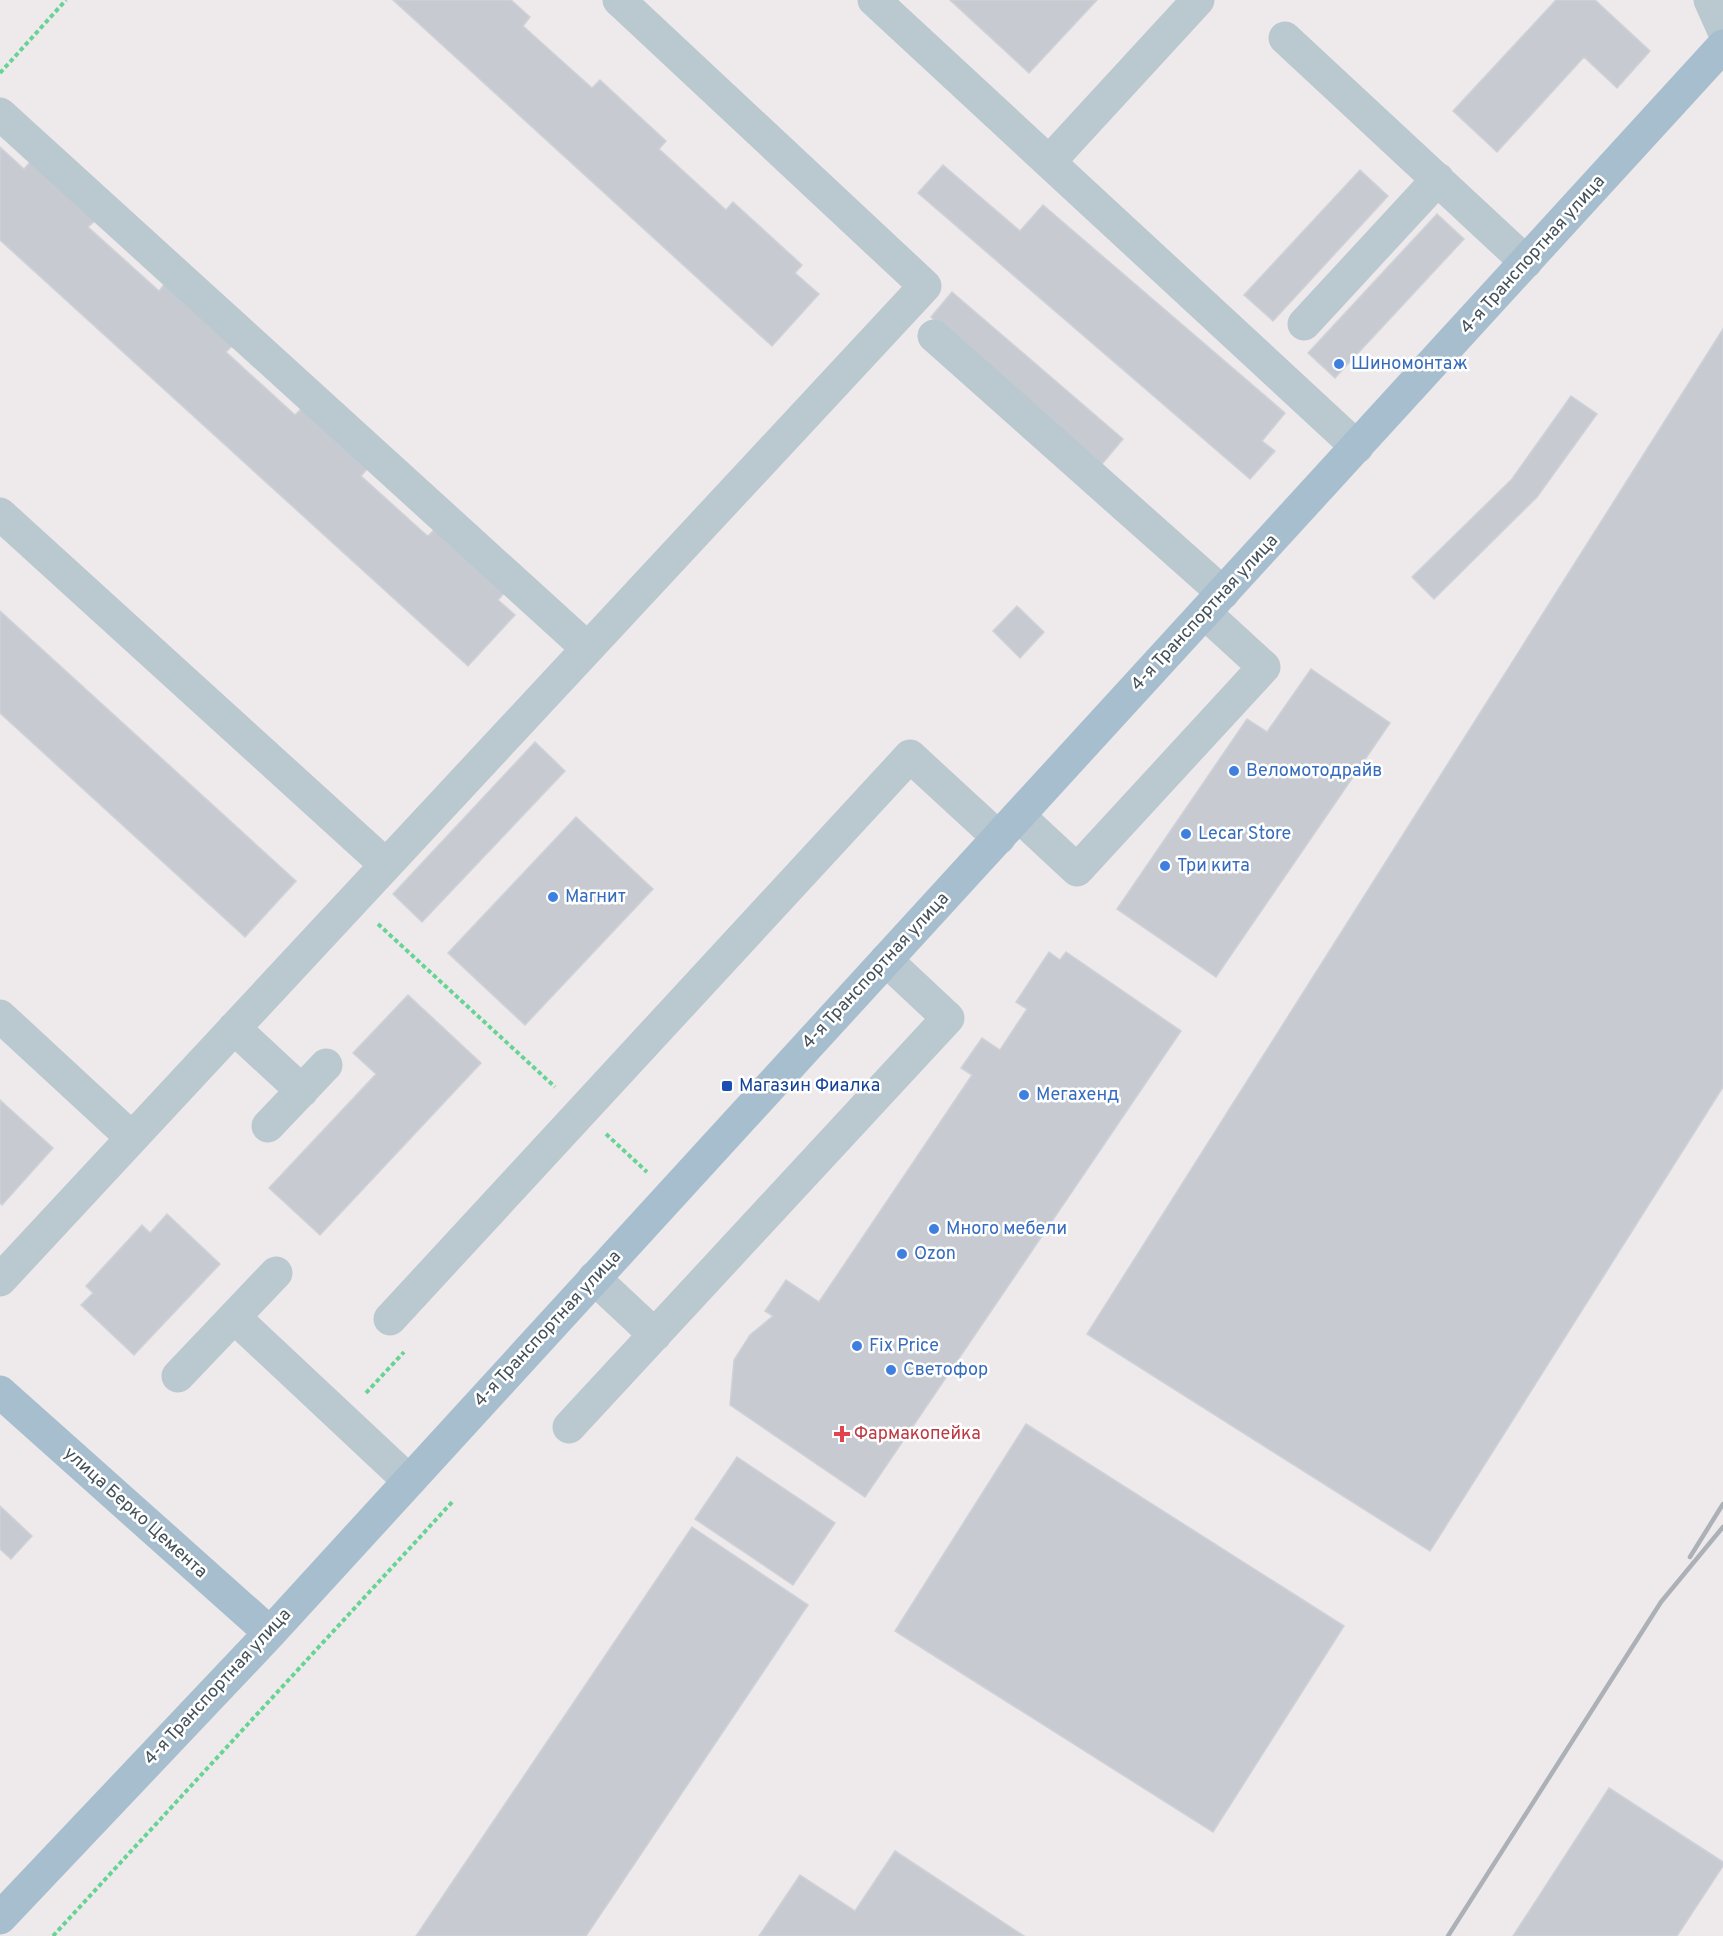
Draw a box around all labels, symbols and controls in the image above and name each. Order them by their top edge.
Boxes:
street label: 4-я Транспортная улица [1456,171,1610,339]
place label: Шиномонтаж [1351,353,1468,376]
marker: Шиномонтаж [1332,357,1346,371]
street label: 4-я Транспортная улица [1126,530,1284,696]
place label: Веломотодрайв [1246,760,1382,783]
marker: Веломотодрайв [1227,764,1241,778]
place label: Lecar Store [1198,823,1291,846]
marker: Lecar Store [1179,827,1193,841]
place label: Три кита [1177,855,1250,878]
marker: Три кита [1158,859,1172,873]
place label: Магнит [565,886,626,909]
street label: 4-я Транспортная улица [797,888,955,1054]
marker: Магнит [546,890,560,904]
place label: Магазин Фиалка [739,1075,880,1098]
marker: Магазин Фиалка [720,1079,734,1093]
place label: Мегахенд [1036,1084,1119,1107]
marker: Мегахенд [1017,1088,1031,1102]
place label: Много мебели [946,1218,1067,1241]
marker: Много мебели [927,1222,941,1236]
place label: Ozon [914,1243,956,1266]
street label: 4-я Транспортная улица [469,1246,627,1412]
marker: Ozon [895,1247,909,1261]
place label: Fix Price [869,1335,939,1358]
marker: Fix Price [850,1339,864,1353]
place label: Светофор [903,1359,988,1382]
marker: Светофор [884,1363,898,1377]
place label: Фармакопейка [854,1423,981,1446]
marker: Фармакопейка [835,1427,849,1441]
street label: улица Берко Цемента [58,1442,212,1584]
street label: 4-я Транспортная улица [139,1604,297,1770]

